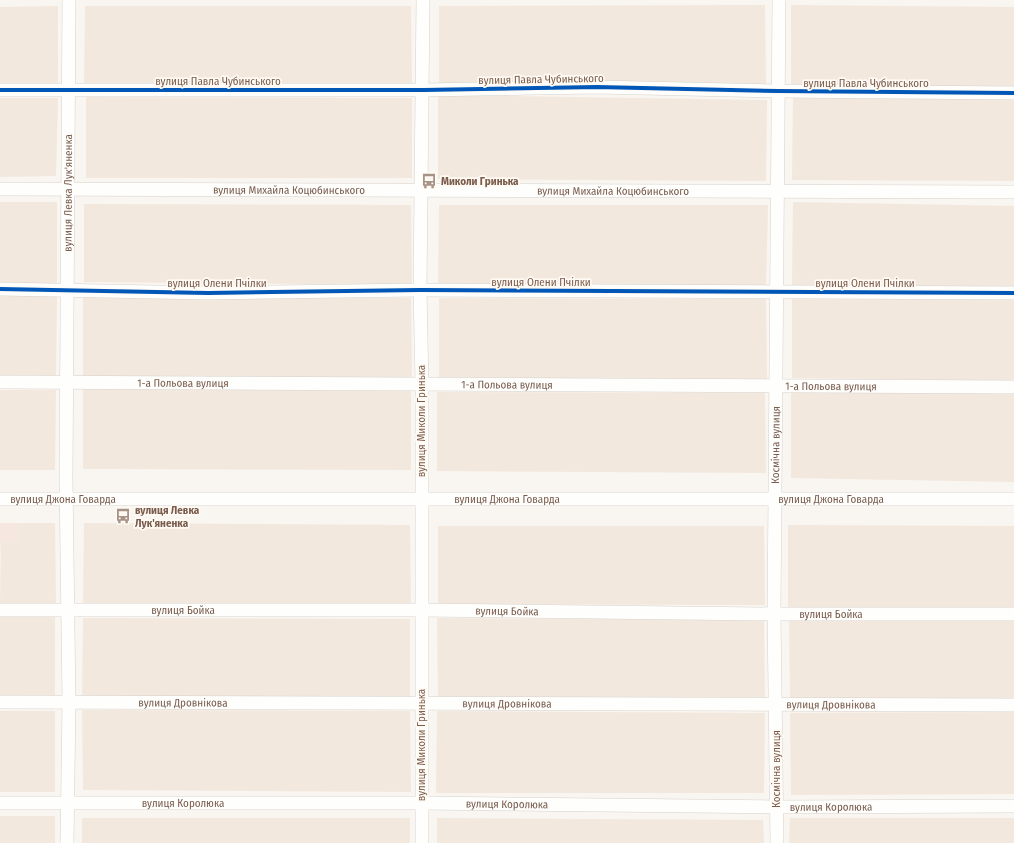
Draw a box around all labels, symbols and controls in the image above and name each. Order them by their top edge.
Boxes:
street label: вулиця Павла Чубинського [478,72,604,87]
street label: вулиця Павла Чубинського [155,75,281,88]
street label: вулиця Павла Чубинського [803,77,929,90]
street label: вулиця Левка Лук'яненка [61,134,75,252]
bus stop icon: Миколи Гринька [420,172,438,190]
place label: Миколи Гринька [441,175,519,188]
street label: вулиця Михайла Коцюбинського [213,184,365,197]
street label: вулиця Михайла Коцюбинського [537,185,689,198]
street label: вулиця Олени Пчілки [491,276,591,289]
street label: вулиця Олени Пчілки [167,277,267,290]
street label: вулиця Олени Пчілки [815,277,915,290]
street label: вулиця Миколи Гринька [415,365,428,477]
street label: 1-а Польова вулиця [137,377,229,390]
street label: 1-а Польова вулиця [461,378,553,392]
street label: 1-а Польова вулиця [785,380,877,393]
street label: Космічна вулиця [769,406,783,484]
street label: вулиця Джона Говарда [10,493,116,506]
street label: вулиця Джона Говарда [454,493,560,506]
street label: вулиця Джона Говарда [778,493,884,506]
place label: вулиця Левка Лук'яненка [135,504,200,530]
bus stop icon: вулиця Левка Лук'яненка [114,507,132,525]
street label: вулиця Бойка [151,604,215,617]
street label: вулиця Бойка [475,605,539,618]
street label: вулиця Бойка [799,608,863,621]
street label: вулиця Миколи Гринька [415,689,428,801]
street label: вулиця Дровнікова [138,696,228,710]
street label: вулиця Дровнікова [462,697,552,711]
street label: вулиця Дровнікова [786,698,876,712]
street label: Космічна вулиця [770,730,783,808]
street label: вулиця Королюка [142,797,224,810]
street label: вулиця Королюка [466,798,548,811]
street label: вулиця Королюка [790,801,872,814]

